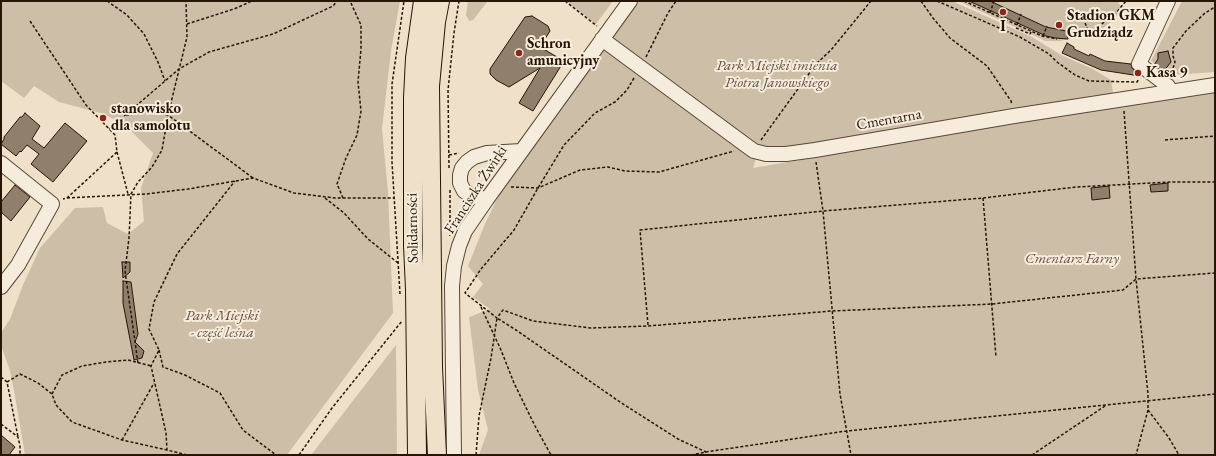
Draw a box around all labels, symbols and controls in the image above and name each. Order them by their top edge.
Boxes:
marker: I [998,7,1008,17]
place label: Stadion GKM Grudziądz [1067,7,1155,42]
place label: I [1000,18,1006,36]
marker: Stadion GKM Grudziądz [1054,20,1064,30]
place label: Schron amunicyjny [527,35,599,70]
marker: Schron amunicyjny [514,48,524,58]
park label: Park Miejski imienia Piotra Janowskiego [716,57,838,92]
place label: Kasa 9 [1146,64,1187,82]
marker: Kasa 9 [1133,68,1143,78]
place label: stanowisko dla samolotu [111,100,190,135]
street label: Cmentarna [855,105,923,135]
marker: stanowisko dla samolotu [98,113,108,123]
street label: Franciszka Żwirki [441,142,511,238]
street label: Solidarności [403,193,423,263]
park label: Cmentarz Farny [1025,250,1119,268]
park label: Park Miejski - część leśna [185,307,259,342]

